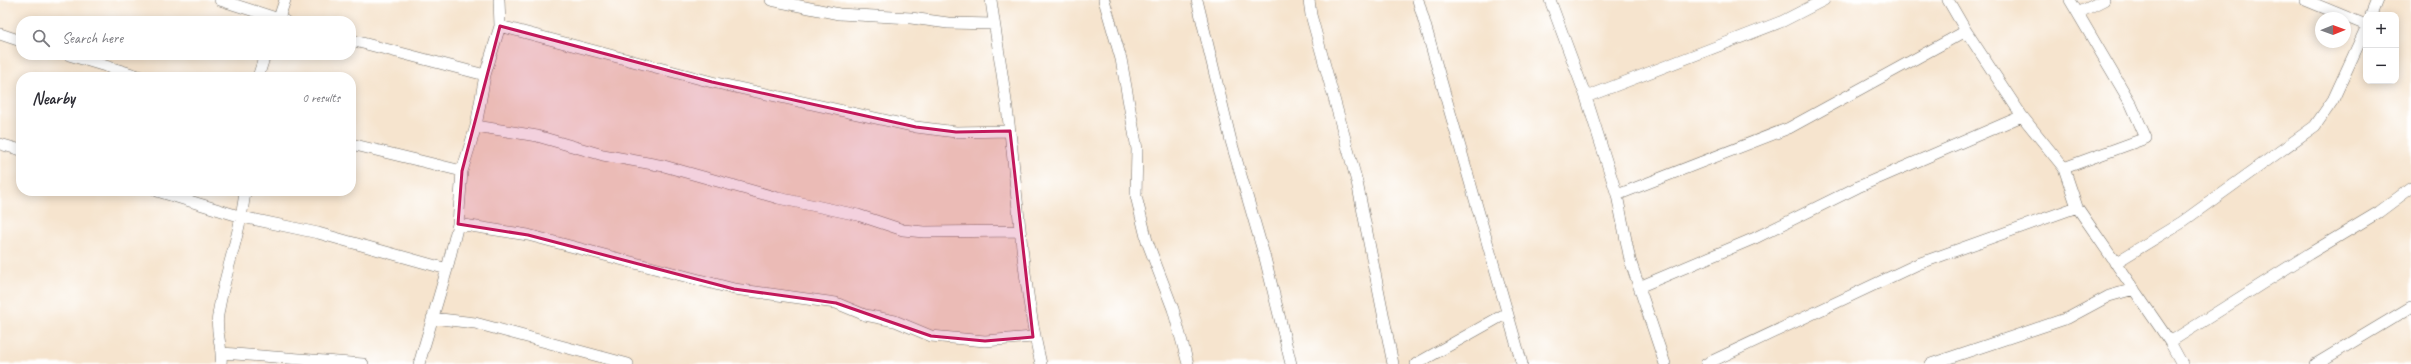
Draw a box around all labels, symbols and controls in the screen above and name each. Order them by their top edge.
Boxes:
north arrow [2315,12,2351,48]
map controls [2363,12,2399,84]
button: + [2363,12,2399,48]
search box [16,16,356,60]
icon: search [30,27,52,49]
text: Search here [62,29,123,48]
button: − [2363,48,2399,84]
text: Nearby [32,88,75,109]
text: 0 results [302,90,340,106]

